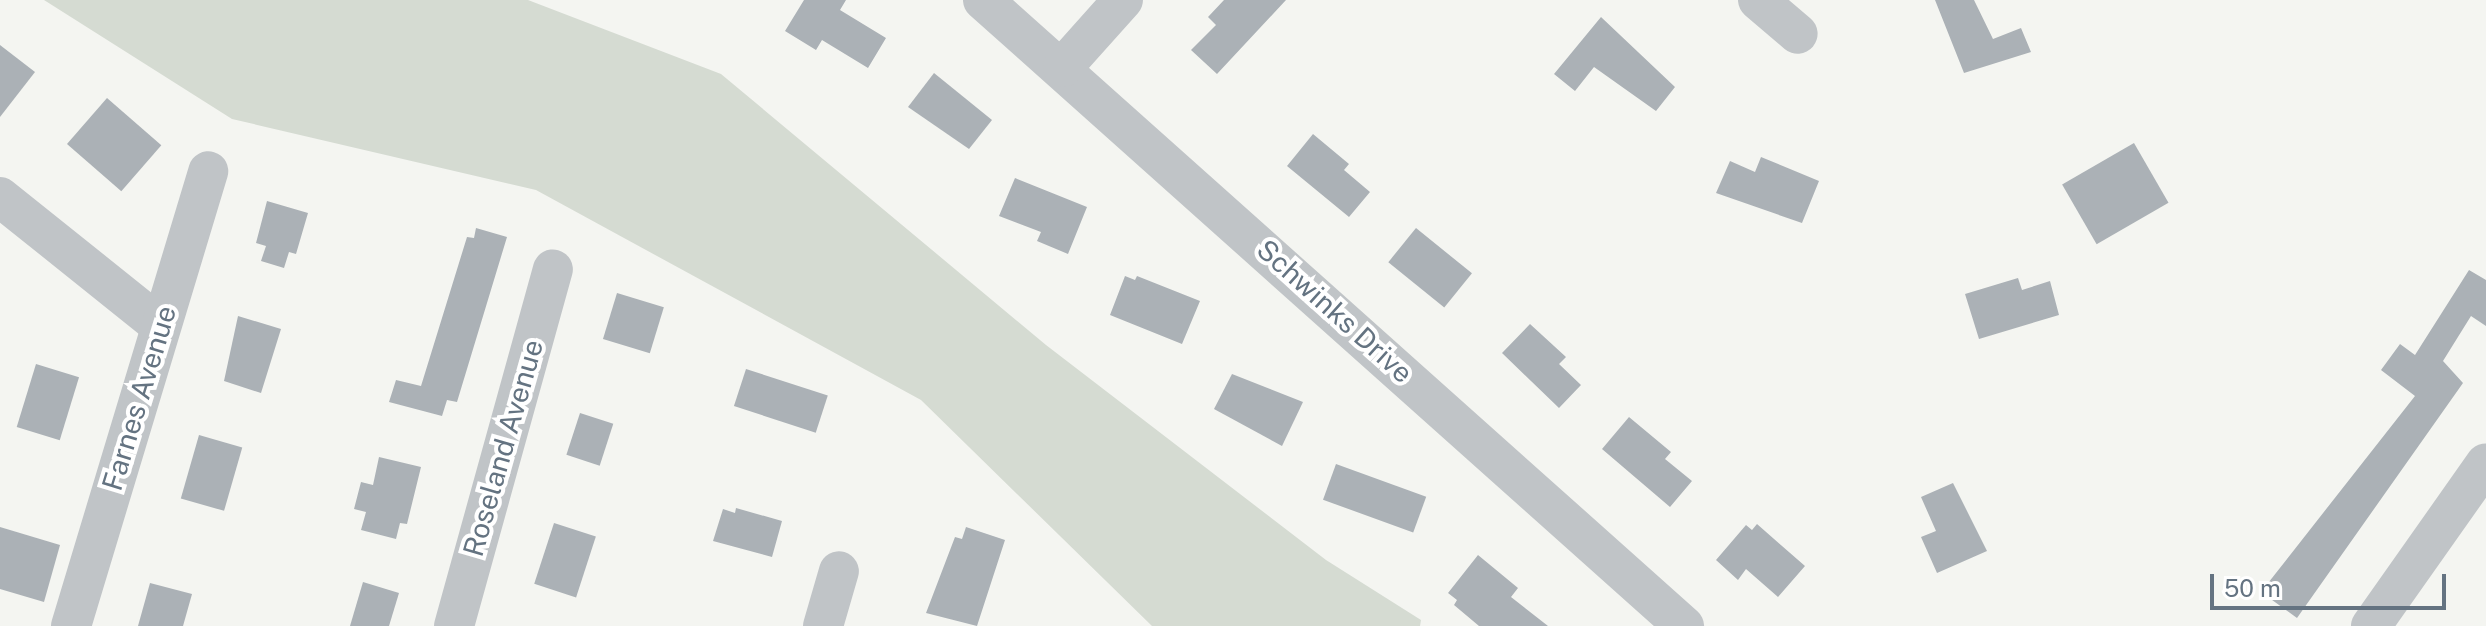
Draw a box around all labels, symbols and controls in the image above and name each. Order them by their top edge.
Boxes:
street label: Schwinks Drive [1250,232,1420,390]
street label: Farnes Avenue [95,301,183,495]
street label: Roseland Avenue [456,336,550,560]
scale bar [2214,558,2450,608]
text: 50 m [2224,574,2281,602]

